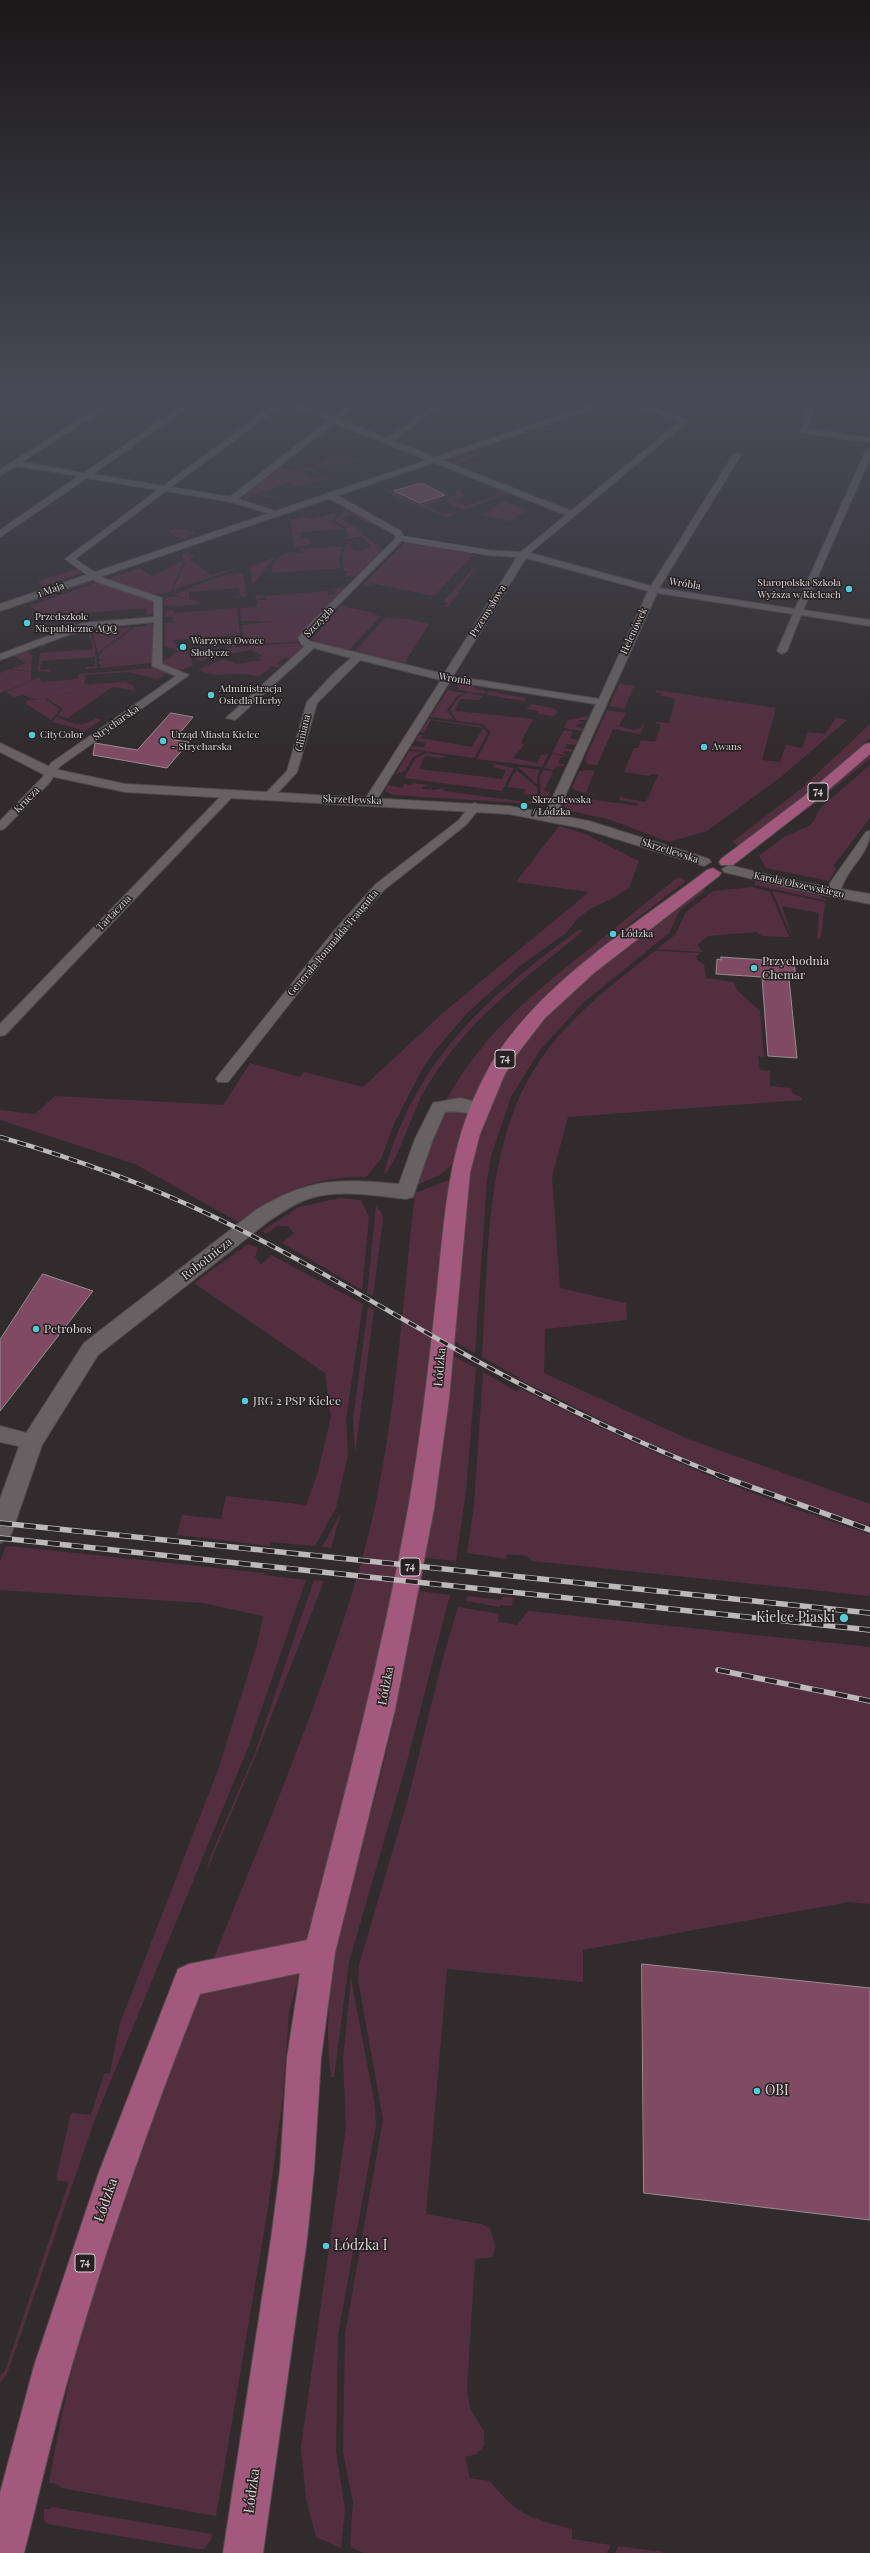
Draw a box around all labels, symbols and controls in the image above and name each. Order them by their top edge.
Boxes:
street label: Wróbla [668,576,702,592]
place label: Staropolska Szkoła Wyższa w Kielcach [757,577,841,600]
street label: 1 Maja [36,580,66,600]
street label: Przemysłowa [467,583,509,639]
marker: Staropolska Szkoła Wyższa w Kielcach [844,584,854,594]
street label: Szczygla [302,604,336,640]
street label: Helenówek [618,606,650,656]
place label: Przedszkole Niepubliczne AQQ [35,611,117,634]
marker: Przedszkole Niepubliczne AQQ [22,618,32,628]
place label: Warzywa Owoce Słodycze [191,635,264,658]
marker: Warzywa Owoce Słodycze [178,642,188,652]
street label: Wronia [438,671,472,687]
place label: Administracja Osiedla Herby [219,683,282,706]
marker: Administracja Osiedla Herby [206,690,216,700]
street label: Strycharska [91,703,141,743]
street label: Gliniana [293,713,313,753]
place label: CityColor [40,729,83,741]
place label: Urząd Miasta Kielce - Strycharska [171,729,259,752]
marker: CityColor [27,730,37,740]
marker: Urząd Miasta Kielce - Strycharska [158,736,168,746]
place label: Awans [712,741,741,753]
marker: Awans [699,742,709,752]
road number: 74 [808,783,828,801]
street label: Krucza [12,785,42,815]
street label: Skrzetlewska [322,793,382,807]
place label: Skrzetlewska / Łódzka [532,794,591,818]
marker: Skrzetlewska / Łódzka [519,801,529,811]
street label: Skrzetlewska [640,836,700,866]
street label: Karola Olszewskiego [753,870,845,900]
street label: Generała Romualda Traugutta [285,888,381,998]
street label: Tartaczna [94,893,134,933]
place label: Łódzka [621,928,653,940]
marker: Łódzka [608,929,618,939]
place label: Przychodnia Chemar [762,954,829,982]
marker: Przychodnia Chemar [749,963,759,973]
road number: 74 [495,1050,515,1068]
street label: Robotnicza [179,1235,235,1283]
place label: Petrobos [44,1322,92,1336]
marker: Petrobos [31,1324,41,1334]
street label: Łódzka [431,1347,449,1387]
place label: JRG 2 PSP Kielce [253,1394,341,1408]
marker: JRG 2 PSP Kielce [240,1396,250,1406]
road number: 74 [400,1558,420,1576]
place label: Kielce Piaski [756,1610,835,1626]
marker: Kielce Piaski [838,1612,850,1624]
street label: Łódzka [375,1666,397,1706]
place label: OBI [765,2083,789,2099]
marker: OBI [752,2086,762,2096]
street label: Łódzka [91,2176,121,2224]
place label: Łódzka I [334,2238,387,2254]
marker: Łódzka I [321,2241,331,2251]
road number: 74 [75,2254,95,2272]
street label: Łódzka [241,2467,263,2515]

